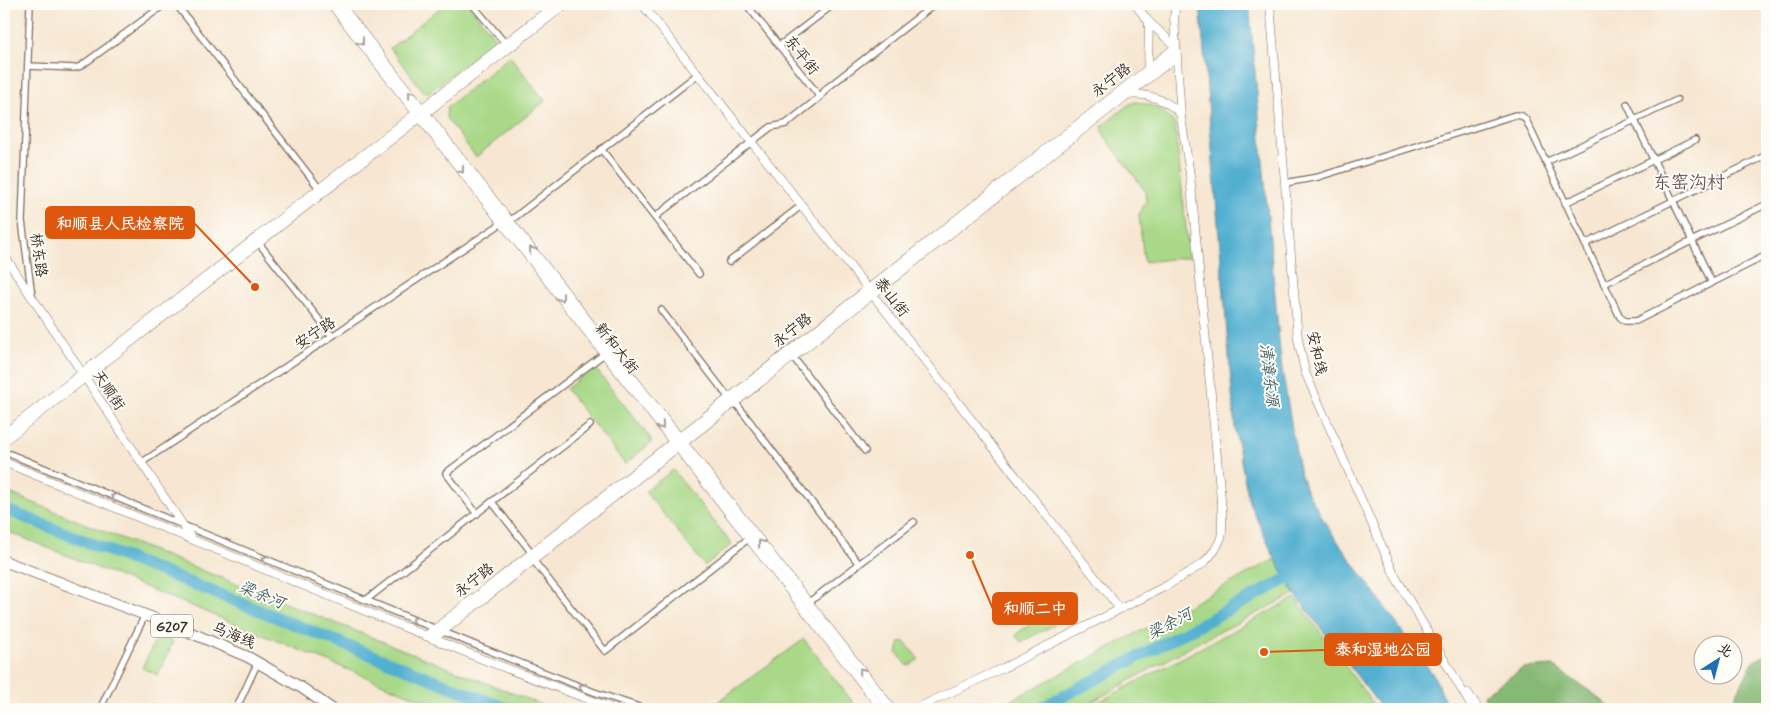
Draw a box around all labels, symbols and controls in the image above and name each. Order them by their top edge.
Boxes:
street label: 东平街 [779,32,823,80]
one-way arrow [355,36,363,45]
street label: 永宁路 [1088,59,1136,103]
one-way arrow [408,91,416,100]
one-way arrow [455,164,463,173]
district label: 东窑沟村 [1653,171,1725,195]
callout: 和顺县人民检察院 [46,207,194,238]
text: 和顺县人民检察院 [56,214,184,235]
street label: 桥东路 [25,231,51,279]
one-way arrow [529,246,538,255]
street label: 泰山街 [869,274,913,322]
one-way arrow [555,292,563,301]
street label: 永宁路 [769,309,817,353]
street label: 安宁路 [291,313,340,354]
street label: 新和大街 [590,319,643,378]
street label: 安和线 [1302,329,1330,377]
water label: 清漳东源 [1254,342,1283,410]
street label: 天顺街 [87,366,129,415]
one-way arrow [655,420,663,429]
one-way arrow [111,493,119,503]
one-way arrow [759,540,767,549]
one-way arrow [261,554,270,565]
street label: 永宁路 [451,559,499,603]
water label: 梁余河 [235,577,290,615]
callout: 和顺二中 [993,593,1077,624]
text: 和顺二中 [1003,599,1067,620]
water label: 梁余河 [1144,602,1198,645]
road number: G207 [151,614,193,638]
one-way arrow [411,616,420,627]
street label: 乌海线 [209,618,258,654]
callout: 泰和湿地公园 [1325,634,1441,665]
north arrow [1694,636,1744,686]
text: 北 [1714,639,1736,662]
text: 泰和湿地公园 [1335,640,1431,661]
one-way arrow [859,668,867,677]
one-way arrow [578,683,587,694]

